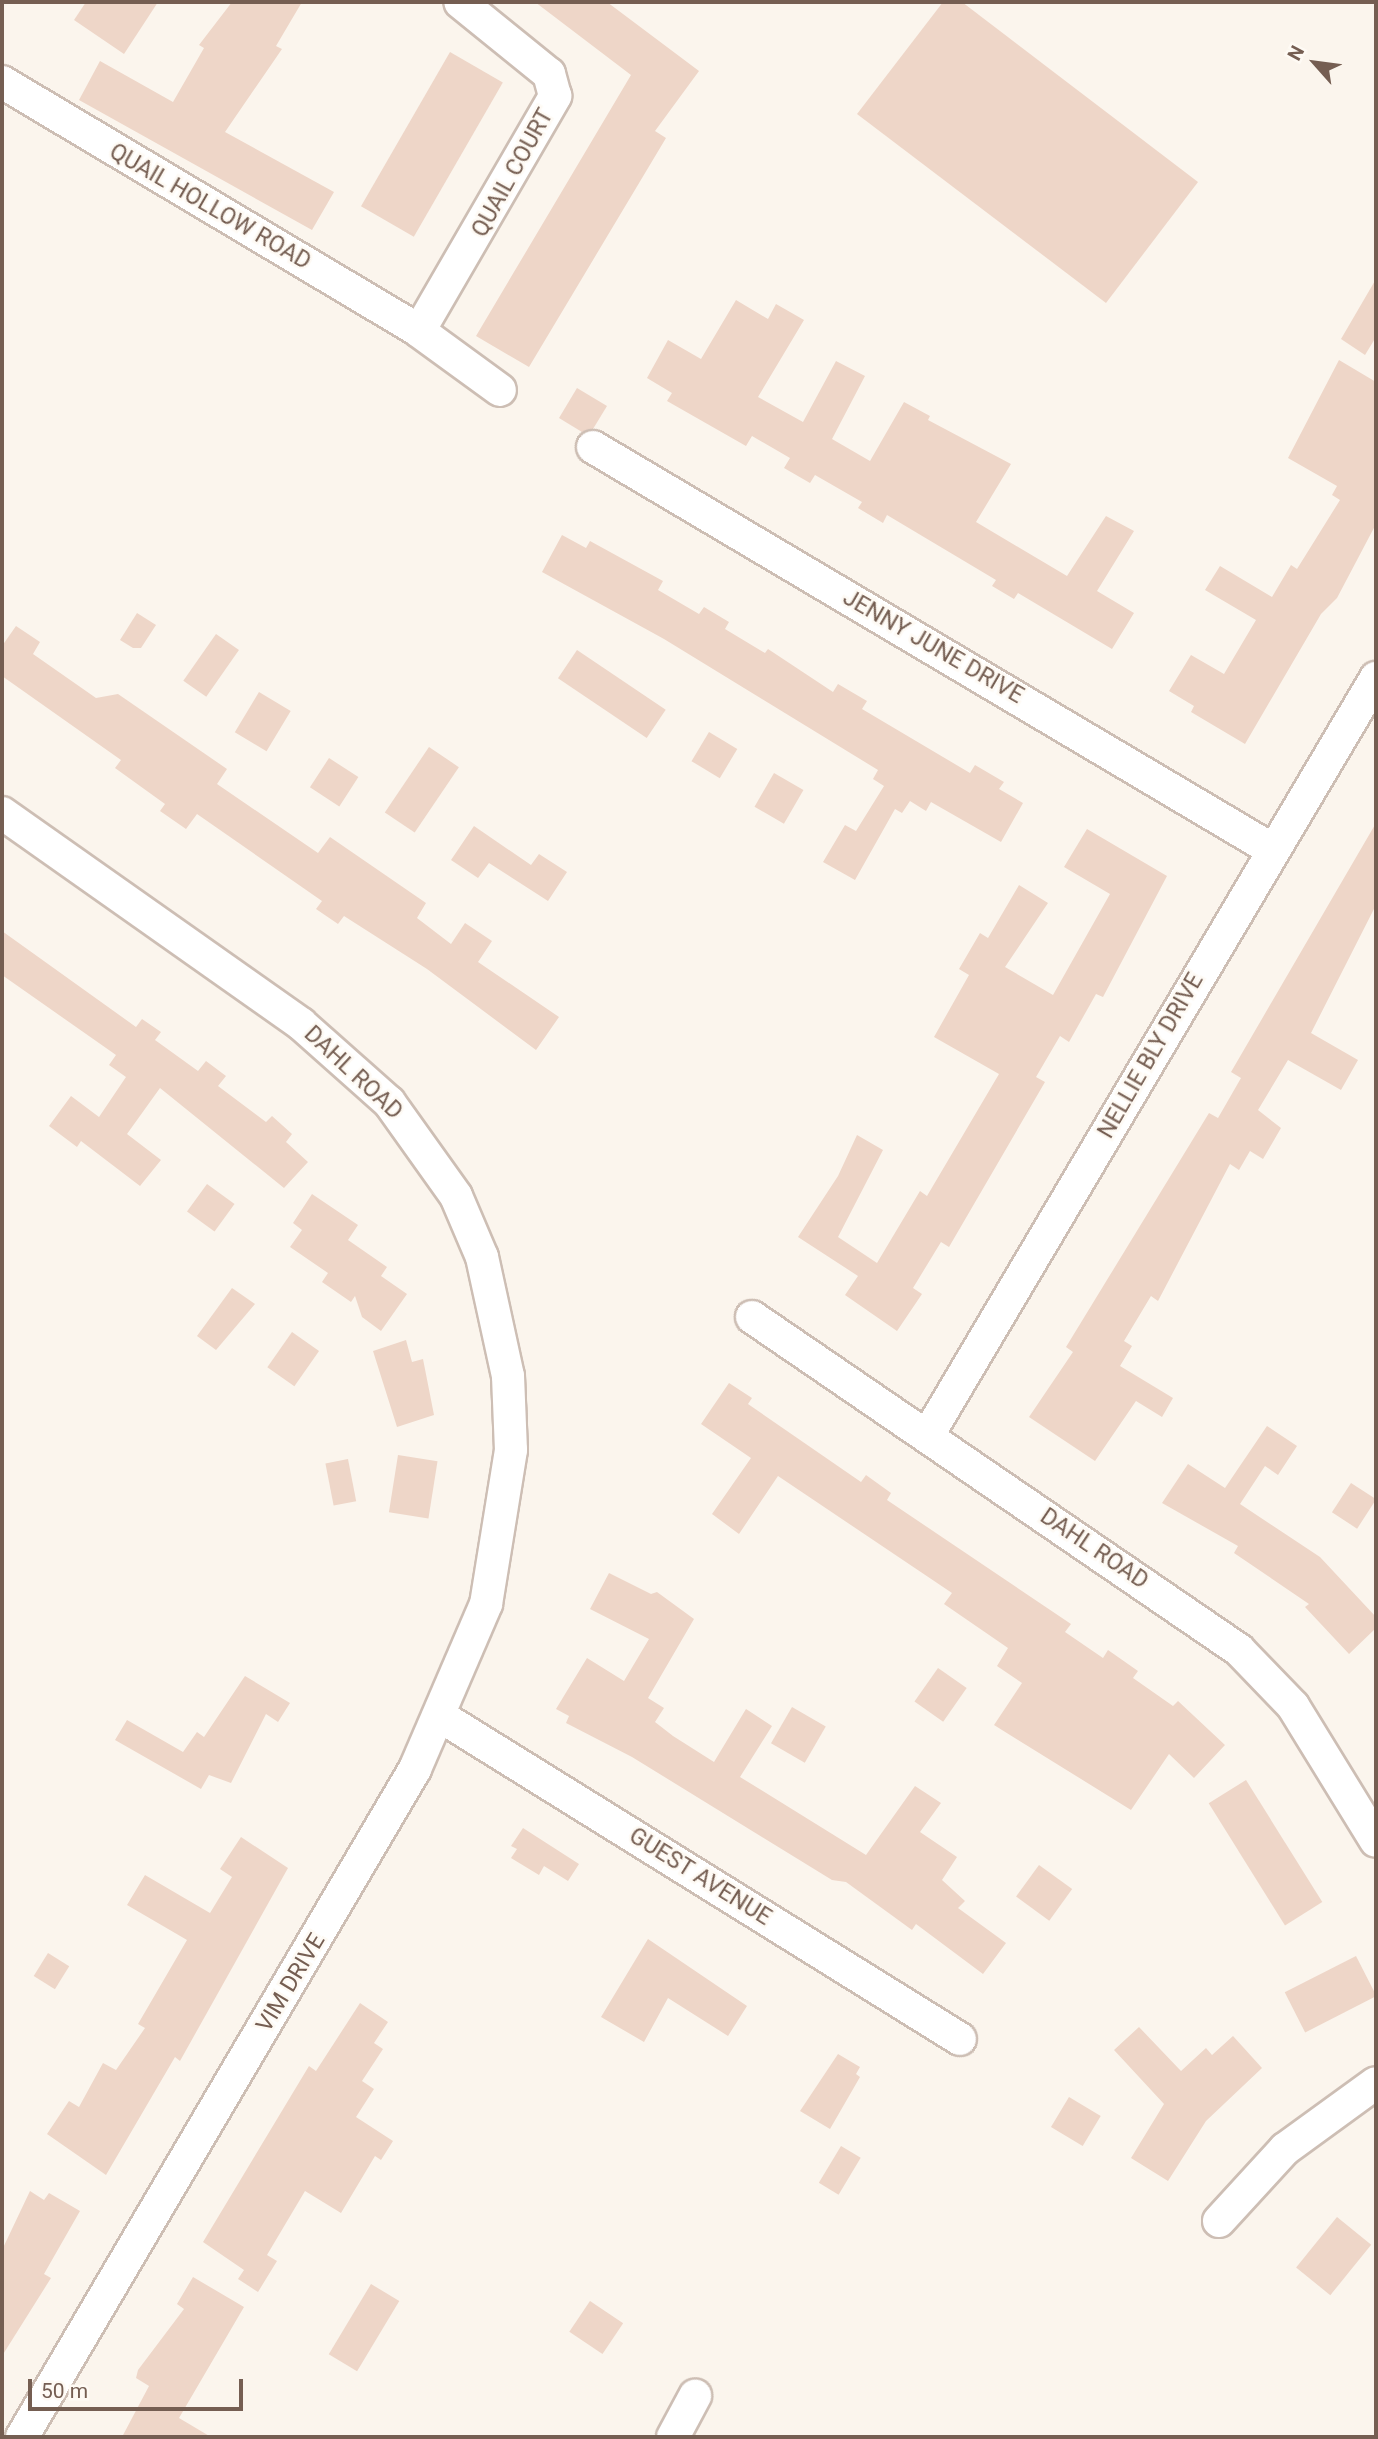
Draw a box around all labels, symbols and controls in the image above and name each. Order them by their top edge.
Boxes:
north arrow [1280,28,1350,98]
text: N [1283,42,1309,64]
street label: QUAIL COURT [466,104,560,242]
street label: QUAIL HOLLOW ROAD [104,138,316,276]
street label: JENNY JUNE DRIVE [838,584,1028,710]
street label: NELLIE BLY DRIVE [1093,969,1209,1143]
street label: DAHL ROAD [298,1021,408,1125]
street label: DAHL ROAD [1035,1503,1153,1595]
street label: GUEST AVENUE [624,1822,776,1932]
street label: VIM DRIVE [251,1929,331,2037]
scale bar [32,2366,247,2410]
text: 50 m [41,2379,88,2403]

